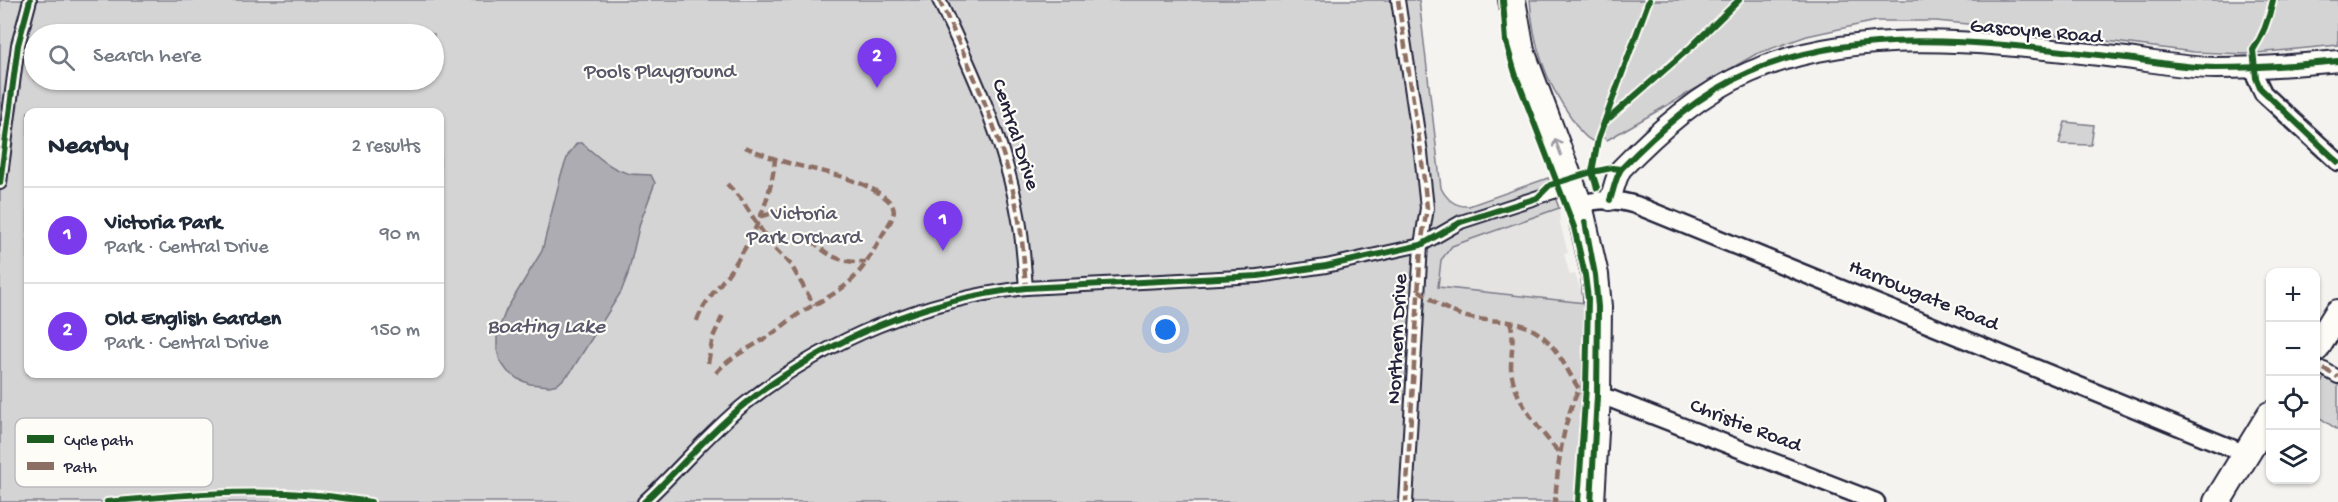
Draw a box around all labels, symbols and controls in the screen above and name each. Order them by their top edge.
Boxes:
street label: Gascoyne Road [1969,15,2105,51]
search box [24,24,444,90]
pin: 2 [858,38,896,88]
icon: search [45,41,78,74]
text: Search here [93,44,201,70]
park label: Pools Playground [583,61,737,86]
street label: Central Drive [984,76,1044,195]
text: Nearby [48,132,129,163]
text: 2 results [351,136,420,159]
one-way arrow [1551,138,1562,157]
pin: 1 [924,202,962,251]
park label: Victoria Park Orchard [746,203,863,252]
text: Victoria Park [105,211,222,237]
text: 1 [63,224,72,247]
text: 90 m [380,224,420,247]
text: Park · Central Drive [105,237,269,260]
street label: Harrowgate Road [1844,256,2003,339]
map controls [2266,268,2320,484]
button: + [2266,268,2320,322]
street label: Northern Drive [1383,272,1415,405]
text: Old English Garden [105,307,281,333]
water label: Boating Lake [487,315,607,341]
your location [1151,315,1180,344]
text: 2 [63,320,72,343]
text: 150 m [371,320,420,343]
button: − [2266,322,2320,376]
text: Park · Central Drive [105,333,269,356]
button: locate [2266,376,2320,430]
street label: Christie Road [1686,394,1806,460]
legend [15,418,213,487]
button: layers [2266,430,2320,484]
text: Cycle path [64,433,134,452]
text: Path [63,460,97,479]

